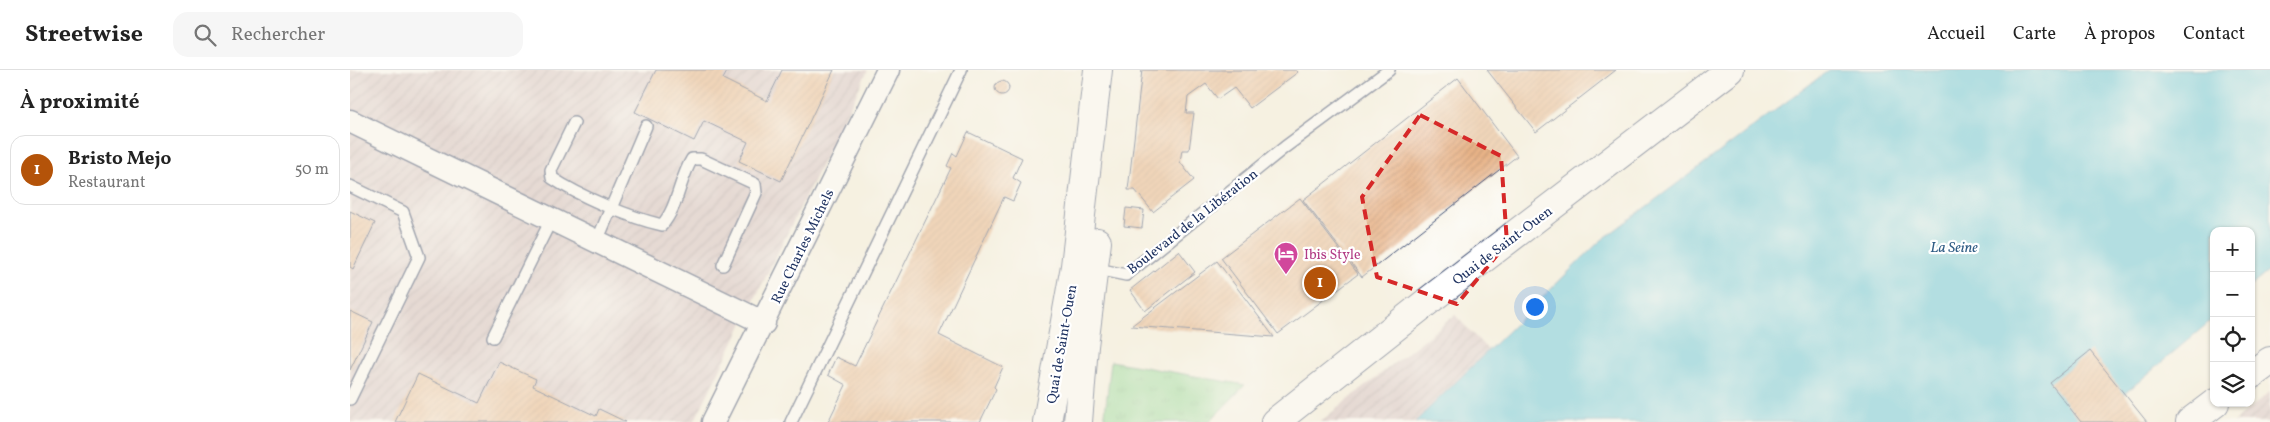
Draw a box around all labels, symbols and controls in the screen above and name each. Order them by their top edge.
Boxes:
search box [173,12,523,57]
text: Streetwise [25,18,143,52]
icon: search [191,21,219,49]
text: Rechercher [231,22,325,48]
text: Accueil [1927,22,1985,47]
text: Carte [2013,22,2056,47]
text: À propos [2084,22,2155,47]
text: Contact [2183,22,2245,47]
text: À proximité [20,88,139,117]
text: Bristo Mejo [68,146,171,172]
text: 1 [34,159,40,181]
text: 50 m [295,159,329,181]
street label: Boulevard de la Libération [1124,165,1262,279]
text: Restaurant [68,172,146,194]
street label: Rue Charles Michels [767,186,839,307]
street label: Quai de Saint-Ouen [1449,202,1557,290]
map controls [2210,227,2255,407]
button: + [2210,227,2255,272]
water label: La Seine [1930,238,1978,259]
hotel icon: Ibis Style [1273,241,1299,275]
place label: Ibis Style [1304,246,1361,265]
pin: 1 [1304,264,1336,302]
button: − [2210,272,2255,317]
street label: Quai de Saint-Ouen [1043,283,1082,405]
your location [1522,294,1548,320]
button: locate [2210,317,2255,362]
button: layers [2210,362,2255,407]

